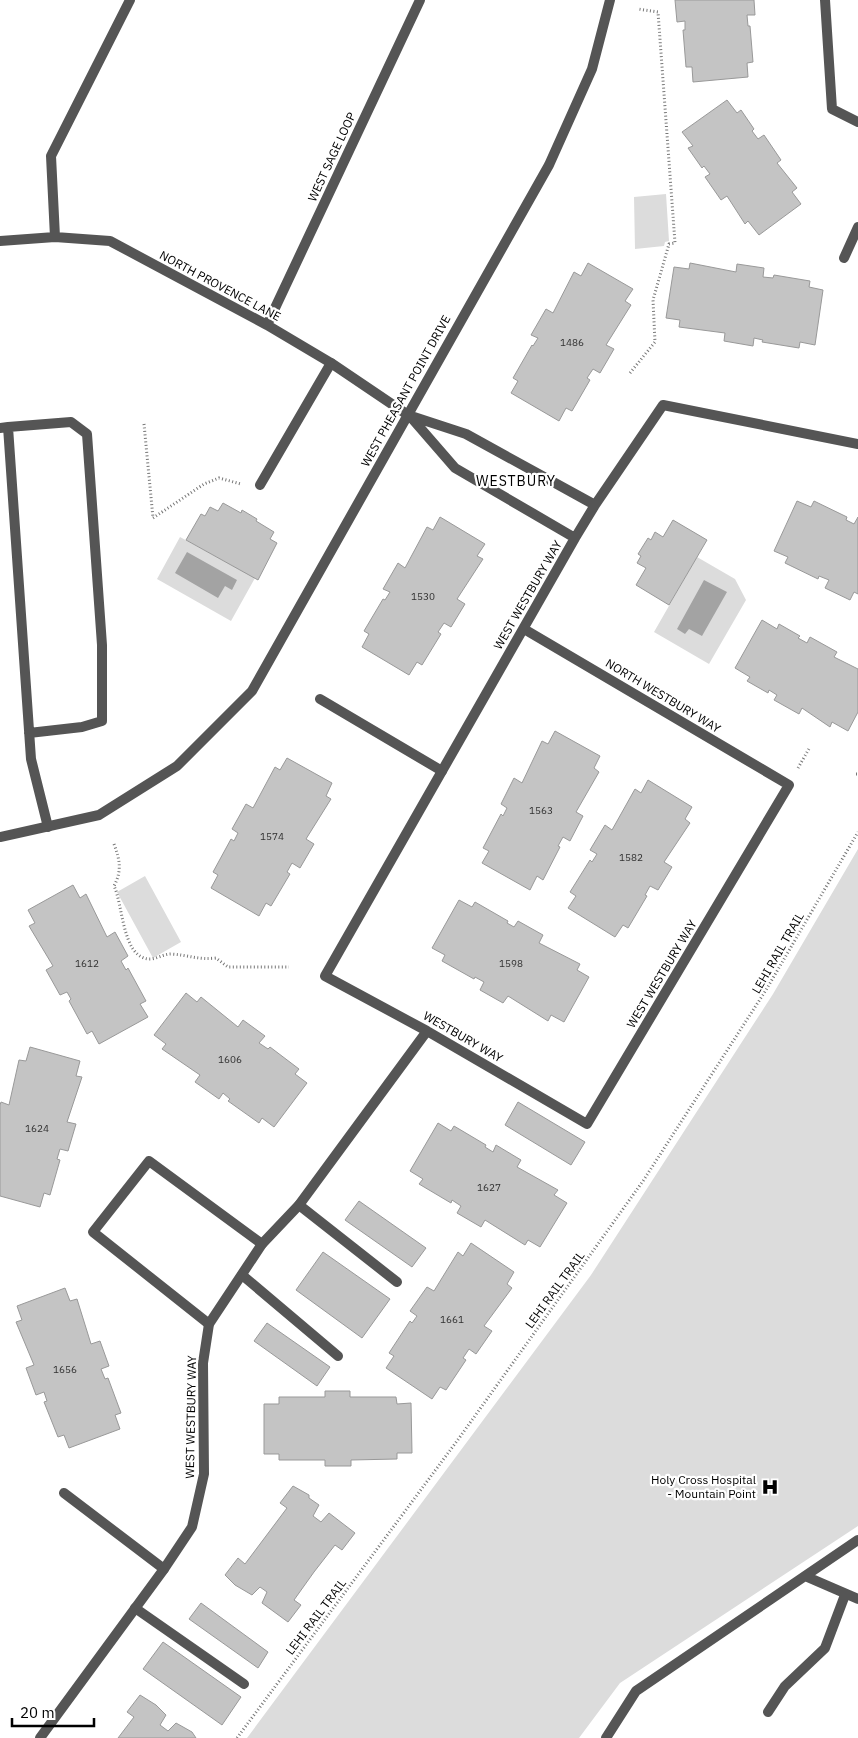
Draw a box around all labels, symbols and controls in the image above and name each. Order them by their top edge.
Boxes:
street label: WEST SAGE LOOP [304,110,359,204]
street label: NORTH PROVENCE LANE [157,247,283,324]
street label: WEST PHEASANT POINT DRIVE [358,312,454,469]
house number: 1486 [560,336,584,349]
district label: WESTBURY [476,472,556,490]
street label: WEST WESTBURY WAY [490,538,565,652]
house number: 1530 [411,590,435,603]
street label: NORTH WESTBURY WAY [603,655,724,736]
house number: 1563 [529,804,553,817]
house number: 1574 [260,830,284,843]
house number: 1582 [619,851,643,864]
street label: LEHI RAIL TRAIL [748,910,807,996]
street label: WEST WESTBURY WAY [623,917,700,1031]
house number: 1612 [75,957,99,970]
house number: 1598 [499,957,523,970]
street label: WESTBURY WAY [421,1008,506,1065]
house number: 1606 [218,1053,242,1066]
house number: 1624 [25,1122,49,1135]
house number: 1627 [477,1181,501,1194]
street label: LEHI RAIL TRAIL [522,1248,587,1331]
house number: 1661 [440,1313,464,1326]
street label: WEST WESTBURY WAY [182,1355,199,1479]
house number: 1656 [53,1363,77,1376]
place label: Holy Cross Hospital - Mountain Point [651,1472,756,1501]
hospital icon: Holy Cross Hospital - Mountain Point [760,1477,780,1497]
street label: LEHI RAIL TRAIL [282,1576,349,1658]
scale bar [12,1696,95,1728]
text: 20 m [20,1703,55,1722]

